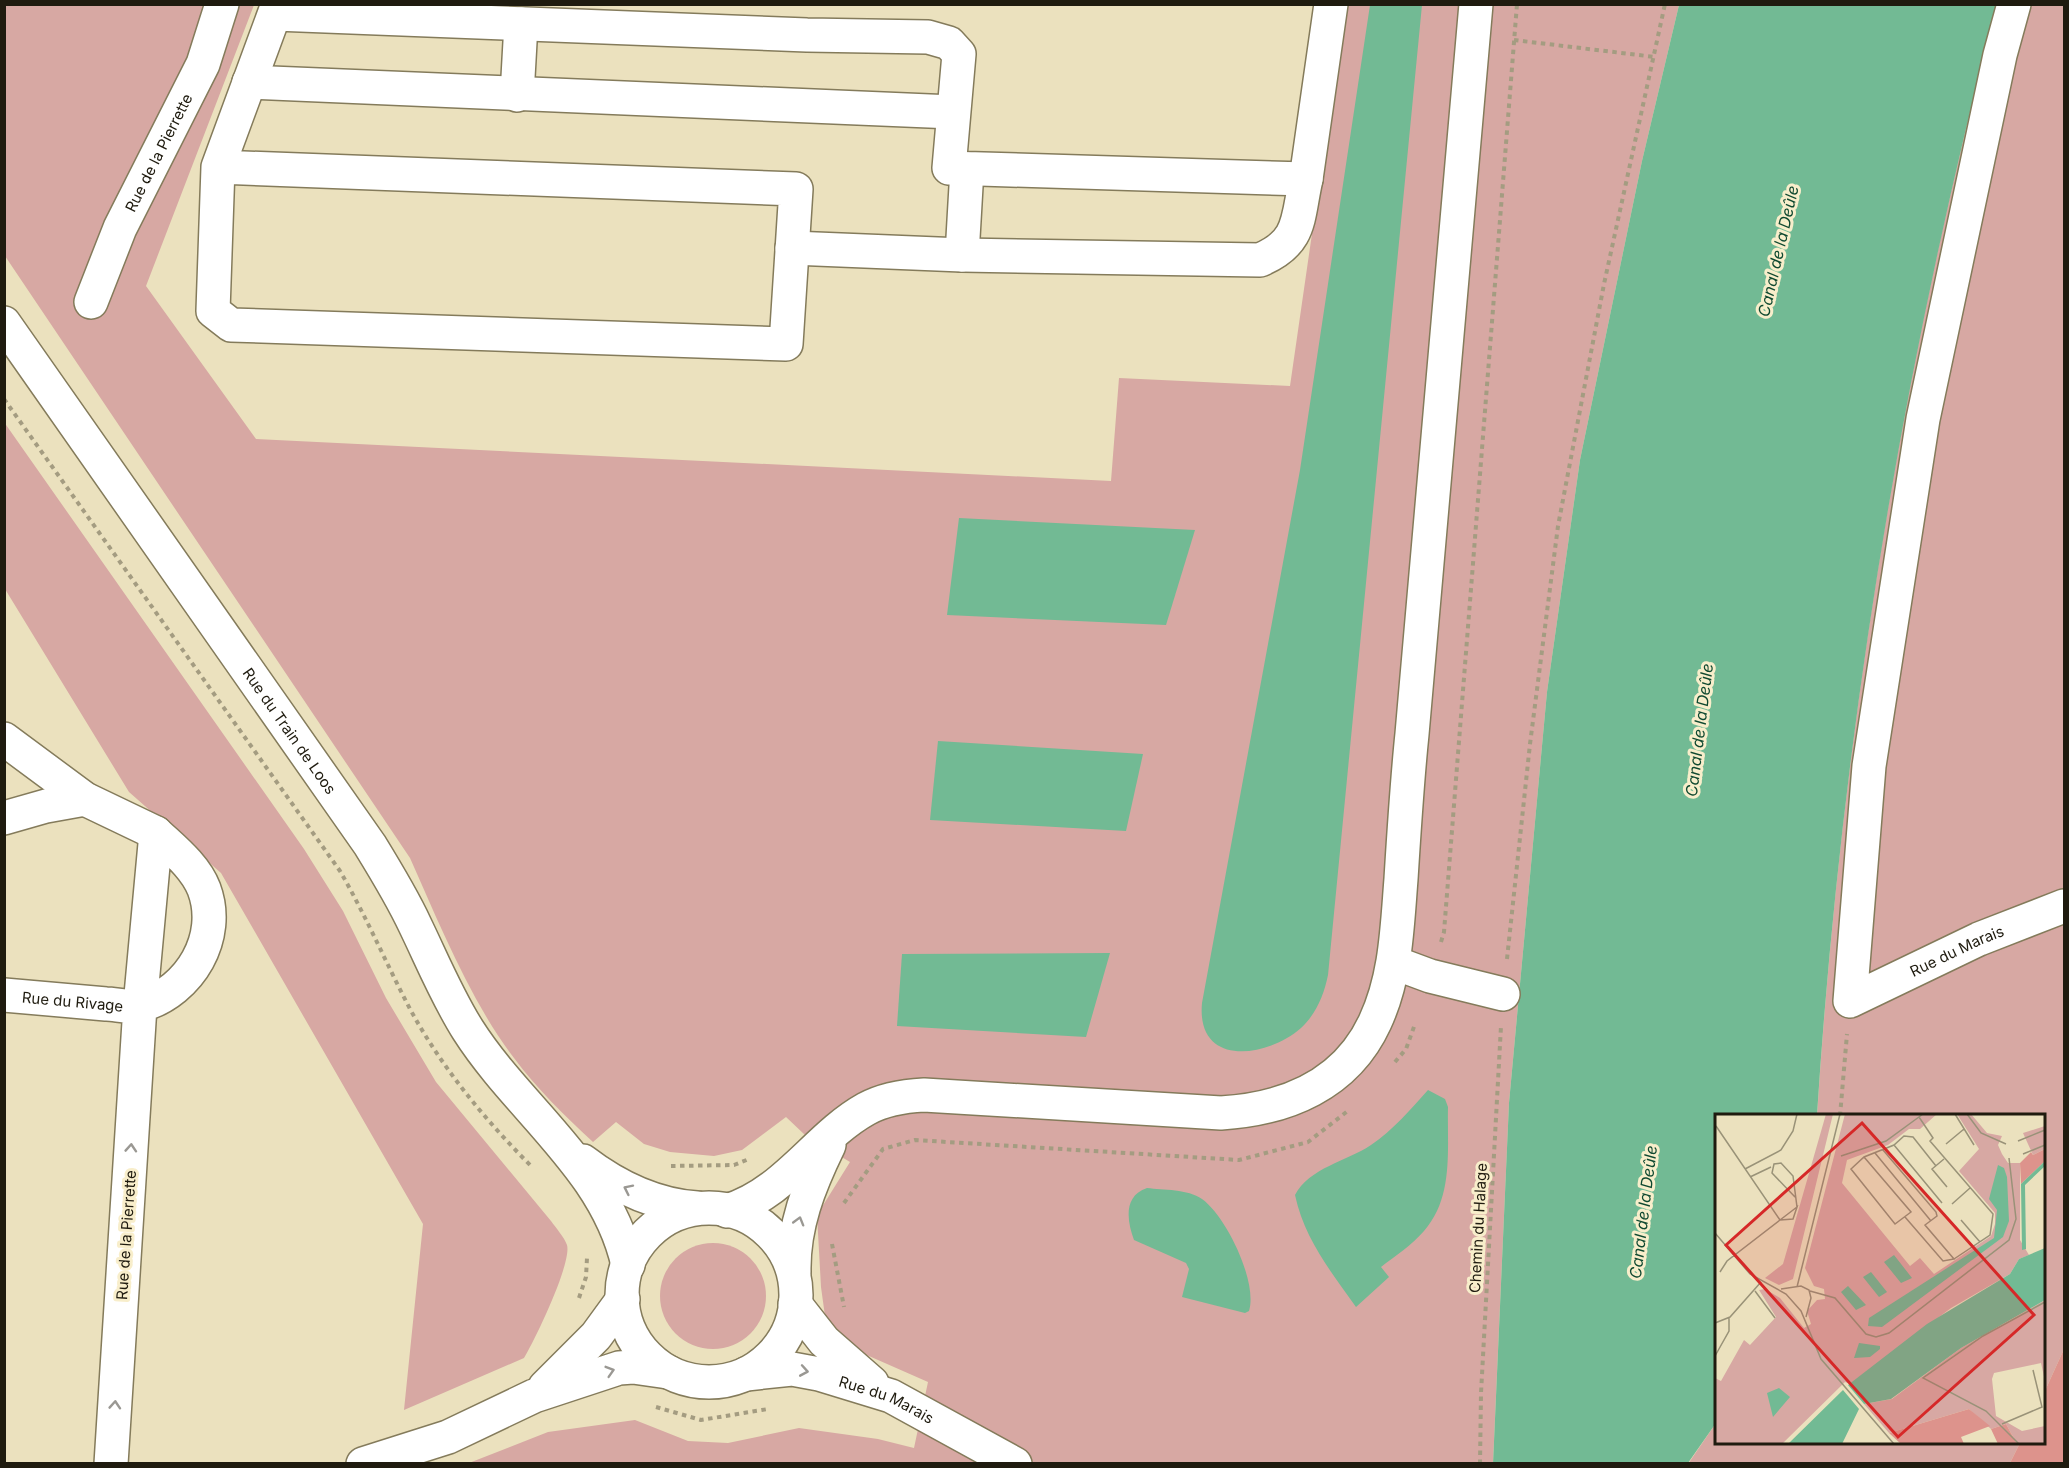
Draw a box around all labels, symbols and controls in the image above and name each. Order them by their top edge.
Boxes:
street label: Rue de la Pierrette [120,90,196,215]
water label: Canal de la Deûle [1753,183,1803,319]
water label: Canal de la Deûle [1681,662,1717,798]
street label: Rue du Train de Loos [239,664,341,798]
street label: Rue du Marais [1907,921,2006,980]
street label: Rue du Rivage [21,987,125,1015]
inset map [1715,1114,2045,1444]
one-way arrow [124,1143,137,1152]
water label: Canal de la Deûle [1625,1144,1661,1280]
street label: Chemin du Halage [1465,1162,1491,1294]
street label: Rue de la Pierrette [112,1170,140,1300]
one-way arrow [624,1185,635,1197]
one-way arrow [792,1216,804,1227]
one-way arrow [799,1364,809,1377]
one-way arrow [604,1366,615,1379]
street label: Rue du Marais [837,1371,937,1427]
one-way arrow [108,1401,121,1410]

